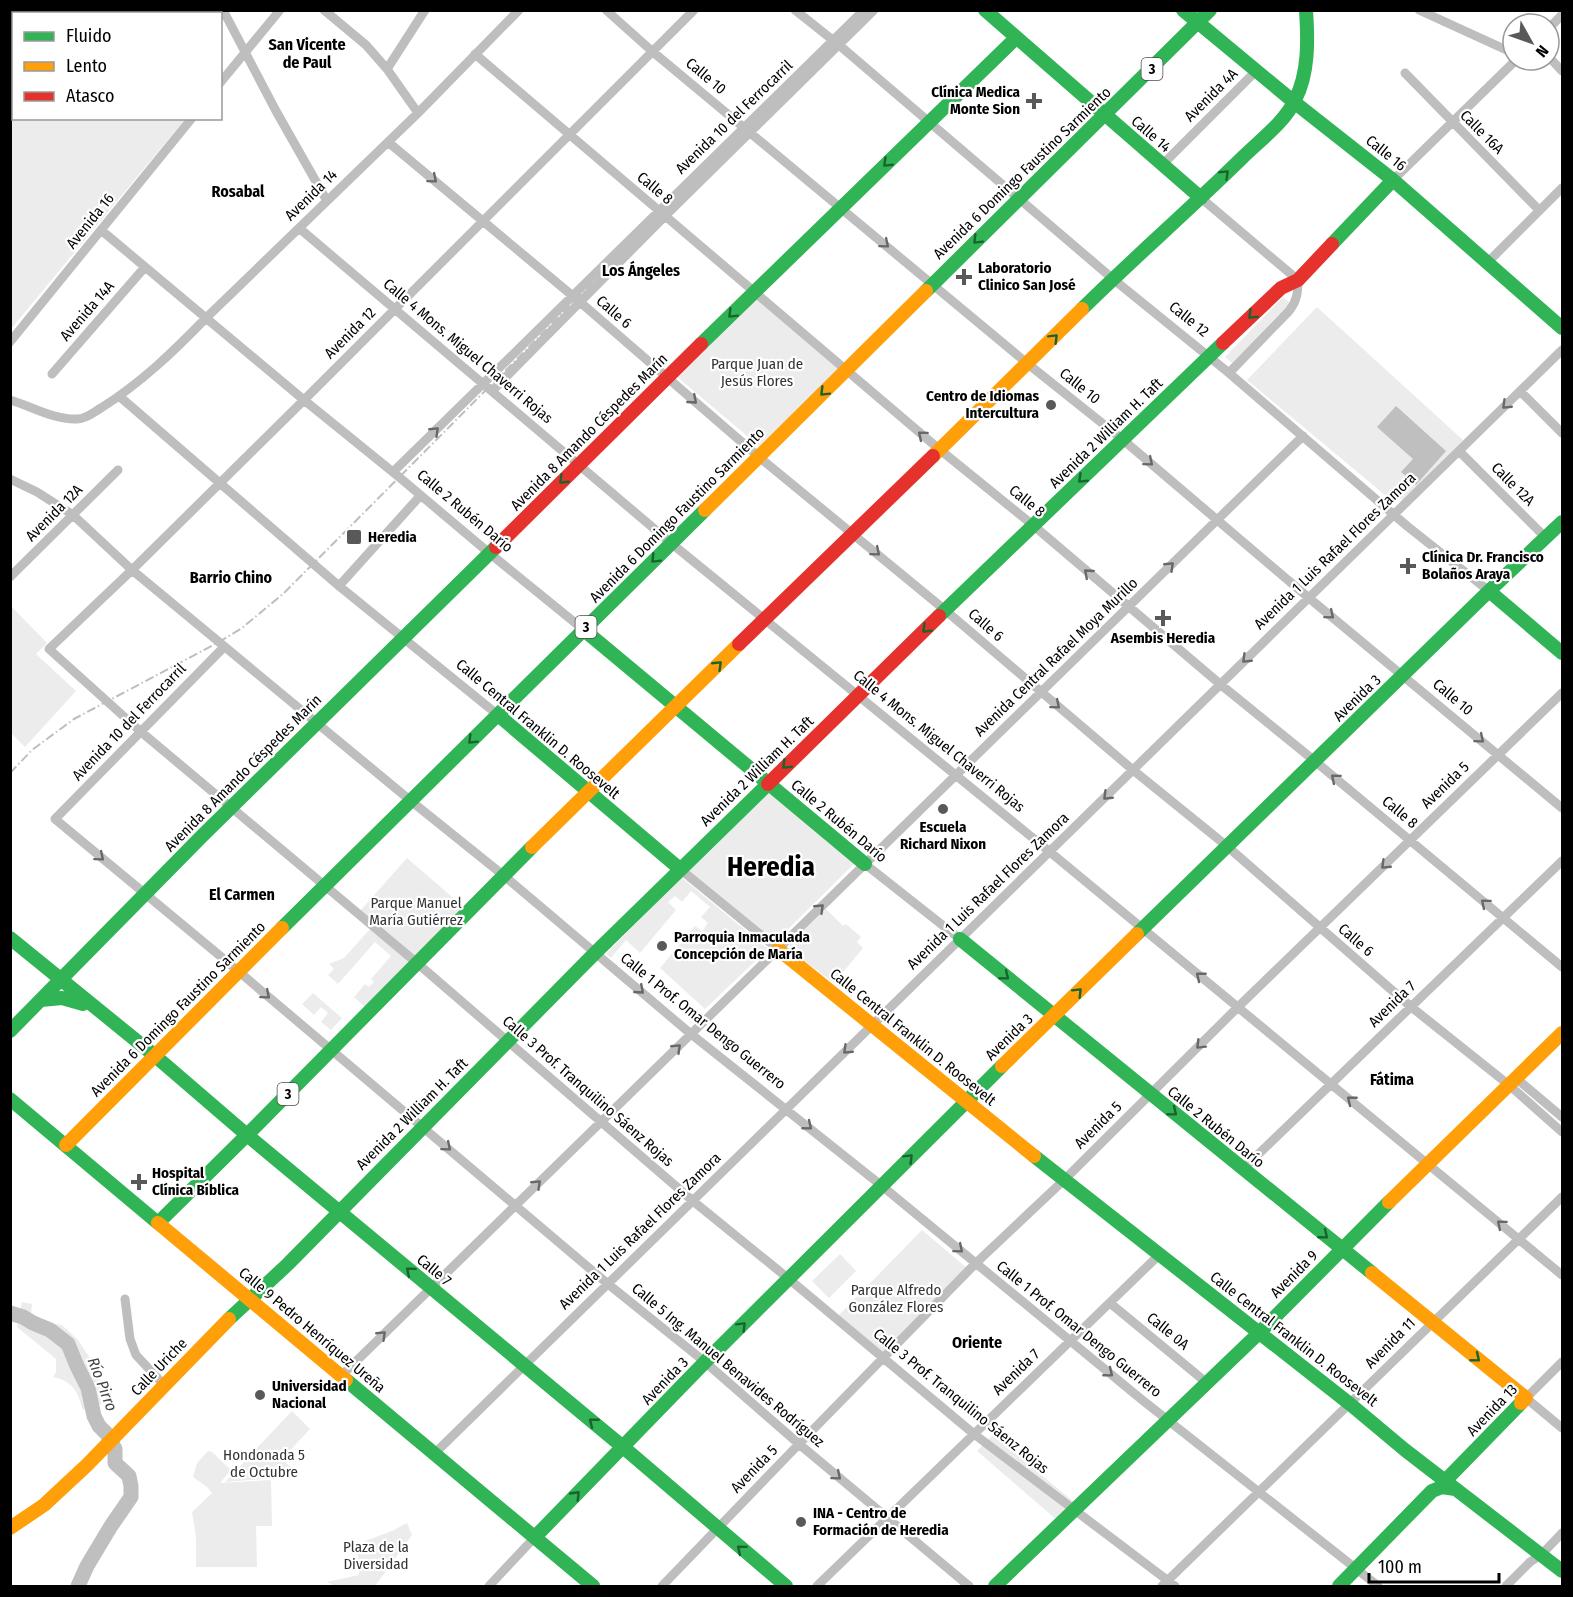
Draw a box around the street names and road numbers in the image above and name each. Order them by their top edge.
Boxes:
street label: Calle 10 [682,54,730,98]
street label: Avenida 10 del Ferrocarril [672,56,796,178]
road number: 3 [1142,58,1162,80]
street label: Avenida 4A [1181,65,1241,125]
street label: Avenida 6 Domingo Faustino Sarmiento [929,83,1115,263]
street label: Calle 16A [1456,106,1508,158]
street label: Calle 14 [1128,112,1174,156]
street label: Calle 16 [1362,131,1410,175]
street label: Avenida 14 [281,166,341,224]
street label: Calle 8 [634,168,676,208]
street label: Avenida 16 [62,190,118,252]
street label: Calle 4 Mons. Miguel Chaverri Rojas [380,275,556,427]
street label: Avenida 14A [56,277,118,345]
street label: Calle 6 [593,292,635,332]
street label: Calle 12 [1165,298,1213,341]
street label: Avenida 12 [321,303,380,362]
street label: Avenida 8 Amando Céspedes Marín [507,350,671,514]
street label: Calle 10 [1056,364,1104,408]
street label: Avenida 2 William H. Taft [1046,374,1166,492]
street label: Avenida 6 Domingo Faustino Sarmiento [586,424,768,606]
street label: Calle 12A [1488,459,1538,509]
street label: Calle 2 Rubén Darío [414,466,517,556]
street label: Avenida 1 Luis Rafael Flores Zamora [1250,469,1420,633]
street label: Avenida 12A [22,481,86,545]
street label: Calle 8 [1005,481,1049,521]
street label: Avenida Central Rafael Moya Murillo [970,574,1142,740]
street label: Calle 6 [965,605,1007,645]
road number: 3 [576,616,596,638]
street label: Calle Central Franklin D. Roosevelt [452,655,624,803]
street label: Avenida 10 del Ferrocarril [68,660,190,784]
street label: Calle 4 Mons. Miguel Chaverri Rojas [850,666,1028,816]
street label: Avenida 3 [1329,671,1385,725]
street label: Calle 10 [1429,675,1477,719]
street label: Avenida 8 Amando Céspedes Marín [161,691,325,855]
street label: Avenida 2 William H. Taft [697,712,817,830]
street label: Avenida 5 [1417,758,1473,812]
street label: Calle 2 Rubén Darío [788,776,891,866]
street label: Calle 8 [1379,792,1421,832]
street label: Avenida 1 Luis Rafael Flores Zamora [903,809,1073,973]
street label: Avenida 6 Domingo Faustino Sarmiento [87,918,269,1100]
street label: Calle 6 [1335,920,1377,960]
street label: Calle 1 Prof. Omar Dengo Guerrero [617,949,789,1093]
street label: Calle Central Franklin D. Roosevelt [826,965,1000,1110]
street label: Avenida 7 [1365,977,1419,1031]
street label: Avenida 3 [981,1010,1037,1064]
street label: Calle 3 Prof. Tranquilino Sáenz Rojas [499,1012,677,1170]
street label: Avenida 2 William H. Taft [352,1054,472,1174]
street label: Calle 2 Rubén Darío [1164,1082,1268,1172]
road number: 3 [278,1083,298,1105]
street label: Avenida 5 [1071,1098,1125,1152]
street label: Avenida 1 Luis Rafael Flores Zamora [555,1149,725,1313]
street label: Avenida 9 [1266,1246,1322,1302]
street label: Calle 7 [413,1250,455,1290]
street label: Calle 1 Prof. Omar Dengo Guerrero [993,1257,1165,1401]
street label: Calle 9 Pedro Henríquez Ureña [235,1263,389,1397]
street label: Calle Central Franklin D. Roosevelt [1206,1268,1382,1410]
street label: Calle 5 Ing. Manuel Benavides Rodríguez [628,1279,828,1451]
street label: Calle 0A [1143,1309,1193,1354]
street label: Avenida 11 [1361,1314,1419,1372]
street label: Calle 3 Prof. Tranquilino Sáenz Rojas [870,1325,1052,1477]
street label: Calle Uriche [127,1334,191,1400]
street label: Avenida 7 [989,1345,1043,1399]
street label: Avenida 3 [638,1353,692,1409]
street label: Avenida 13 [1463,1380,1521,1440]
street label: Avenida 5 [727,1441,781,1497]

